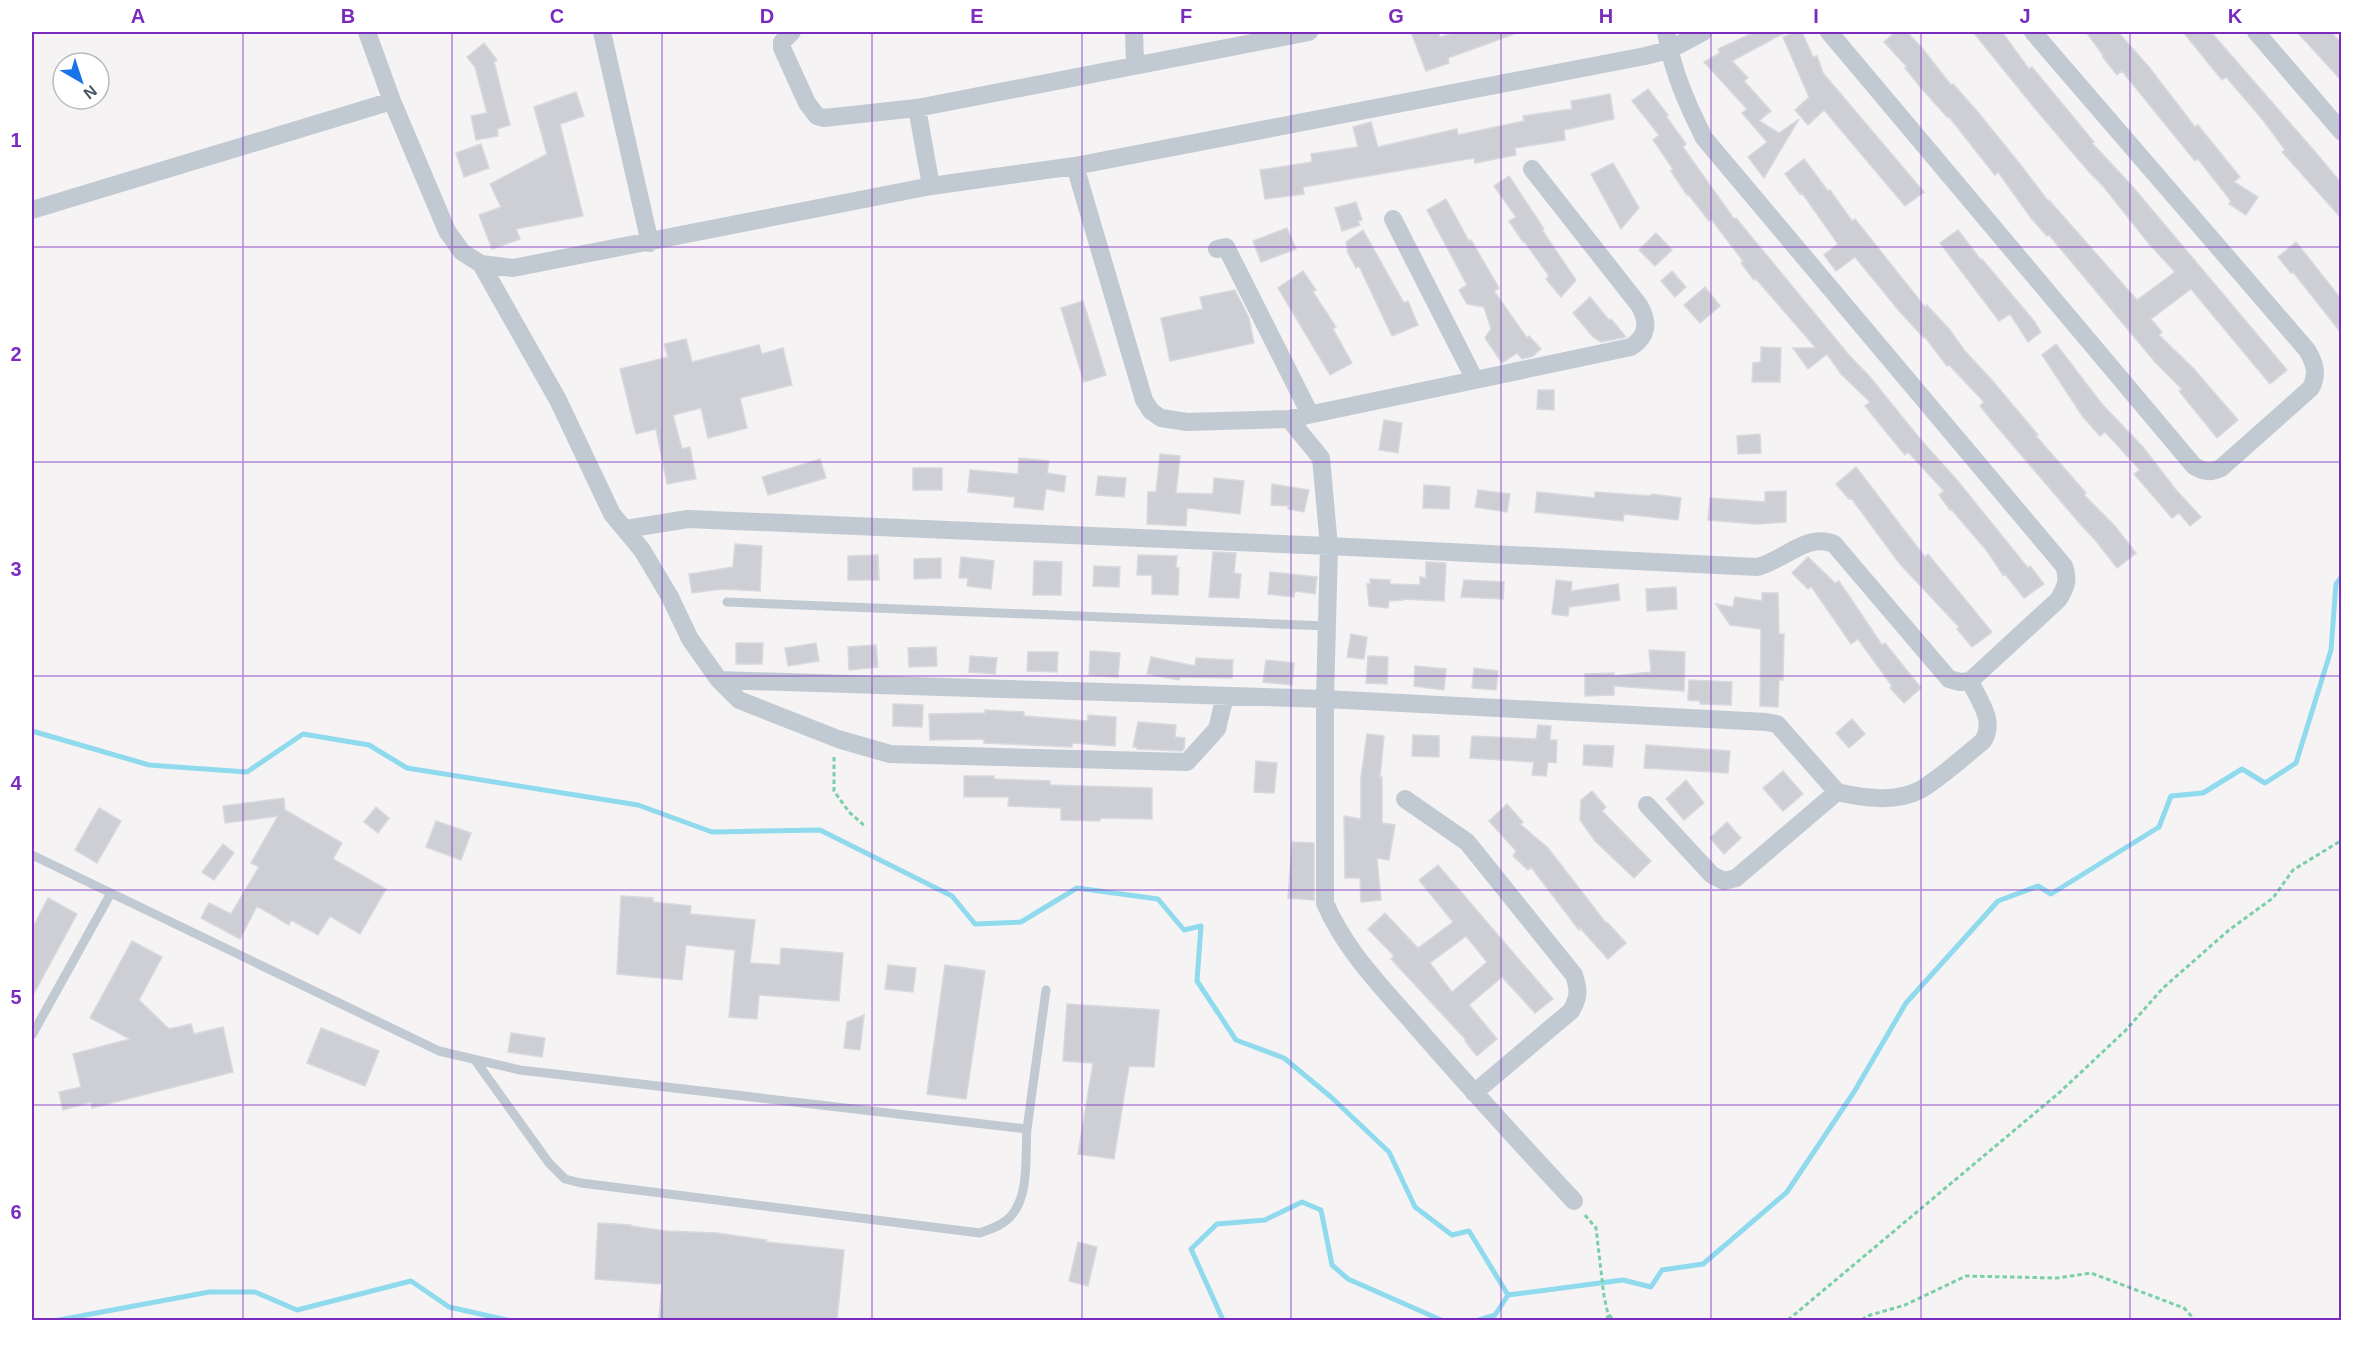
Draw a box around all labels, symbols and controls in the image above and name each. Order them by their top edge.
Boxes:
text: A [131,5,145,27]
text: B [341,5,355,27]
text: C [550,5,564,27]
text: D [760,5,774,27]
text: E [970,5,984,27]
text: F [1180,5,1192,27]
text: G [1388,5,1404,27]
text: H [1599,5,1613,27]
text: I [1813,5,1819,27]
text: J [2019,5,2031,27]
text: K [2228,5,2243,27]
north arrow [51,51,111,111]
text: N [80,82,100,103]
text: 1 [10,129,22,151]
text: 2 [10,343,22,365]
text: 3 [10,558,22,580]
text: 4 [10,772,22,794]
text: 5 [10,986,22,1008]
text: 6 [10,1201,22,1223]

